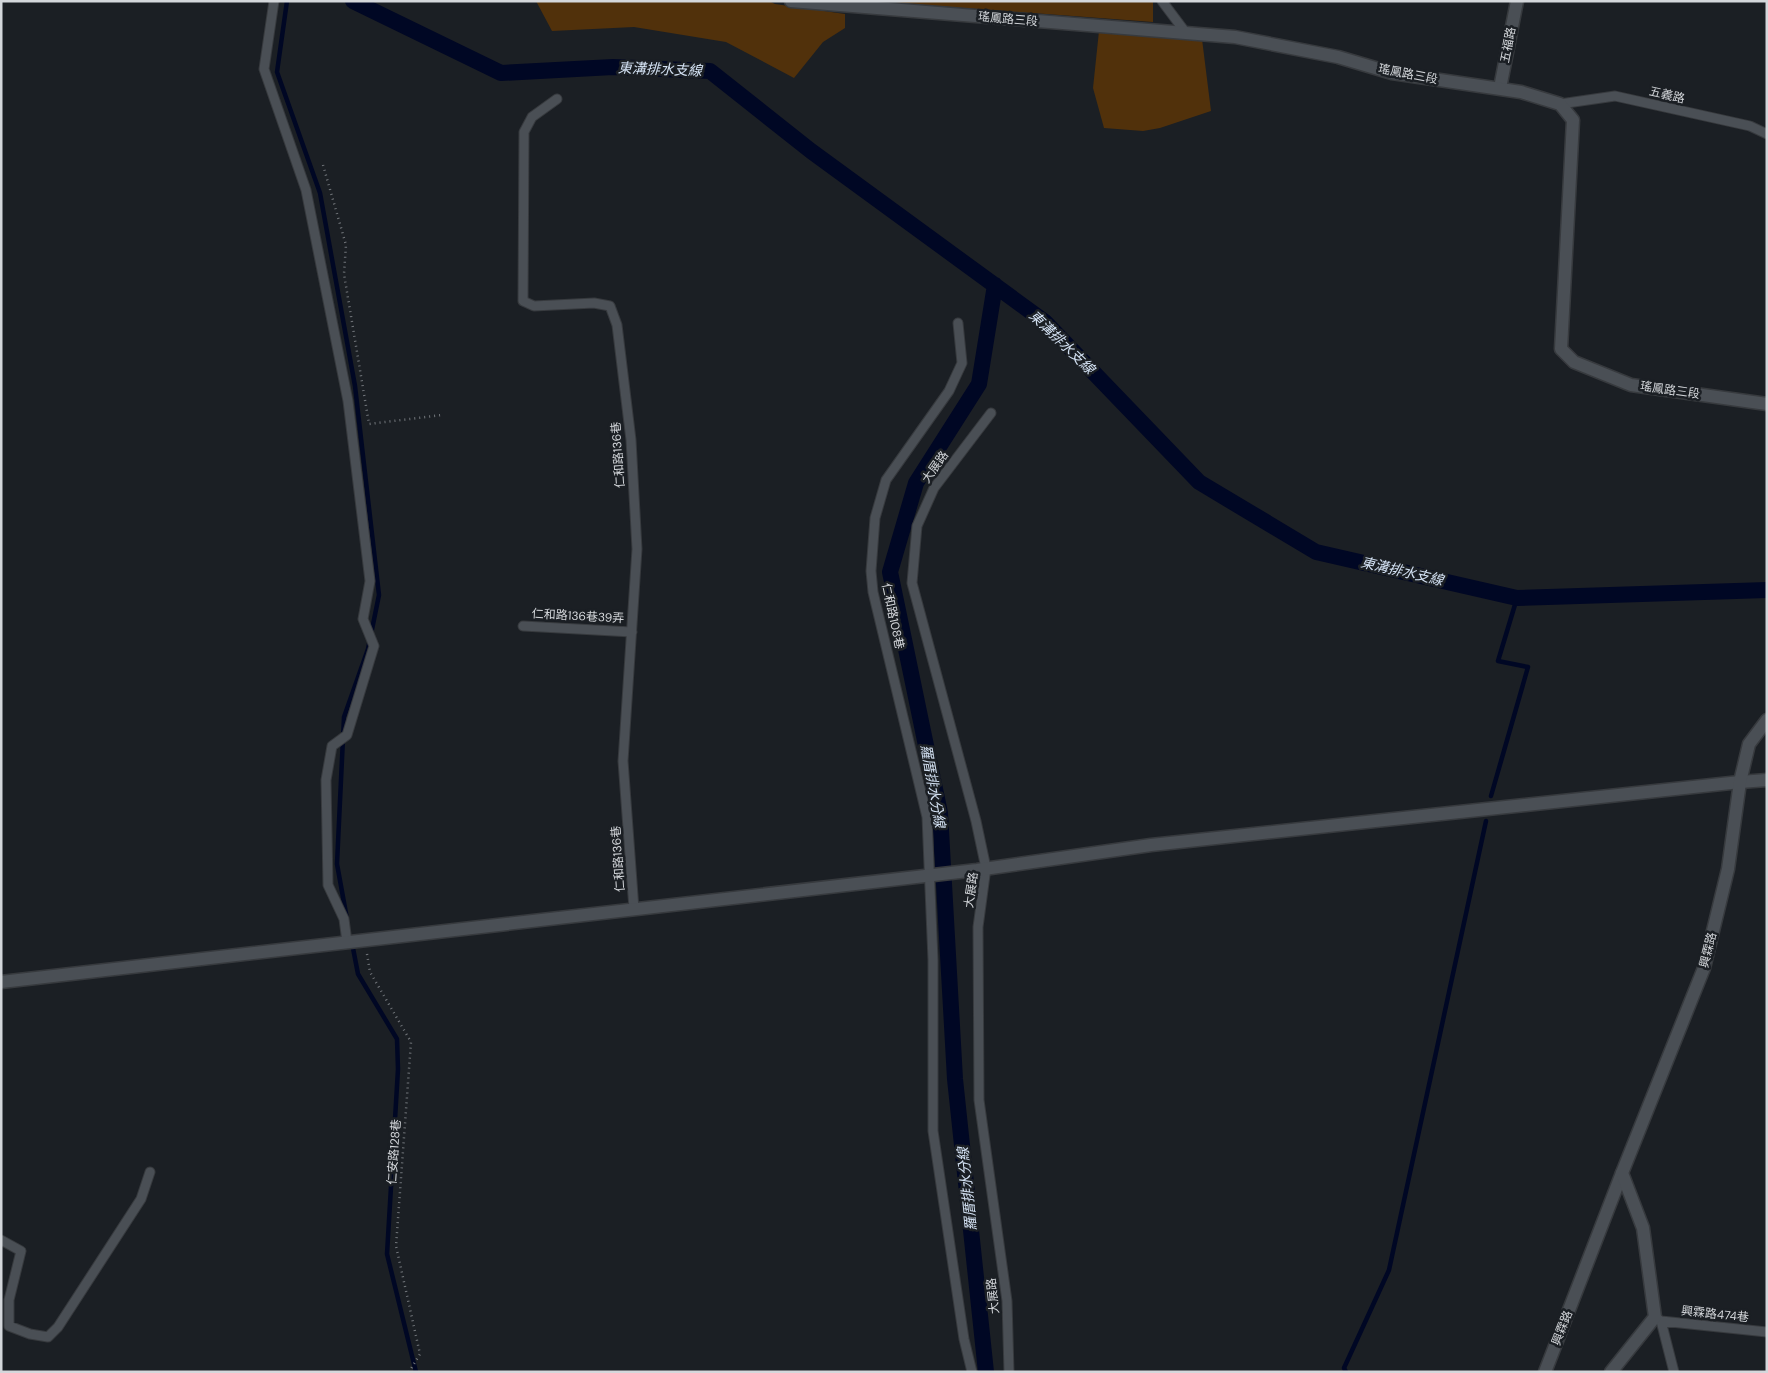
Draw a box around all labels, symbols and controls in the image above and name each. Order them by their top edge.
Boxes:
street label: 瑤鳳路三段 [977,8,1039,30]
street label: 五福路 [1497,26,1519,64]
water label: 東溝排水支線 [618,59,704,80]
street label: 瑤鳳路三段 [1377,60,1439,88]
street label: 五義路 [1648,83,1686,107]
water label: 東溝排水支線 [1026,306,1100,379]
street label: 瑤鳳路三段 [1639,378,1701,402]
street label: 仁和路136巷 [608,421,628,489]
street label: 大展路 [918,448,952,486]
water label: 東溝排水支線 [1359,553,1447,590]
street label: 仁和路108巷 [878,581,908,651]
street label: 仁和路136巷39弄 [531,606,625,626]
water label: 羅厝排水分線 [917,743,950,831]
street label: 仁和路136巷 [608,825,628,893]
street label: 大展路 [961,871,981,909]
street label: 興霖路 [1696,931,1720,969]
street label: 仁安路128巷 [384,1119,404,1185]
water label: 羅厝排水分線 [953,1144,980,1232]
street label: 大展路 [983,1277,1003,1315]
street label: 興霖路474巷 [1680,1302,1750,1326]
street label: 興霖路 [1548,1308,1576,1348]

